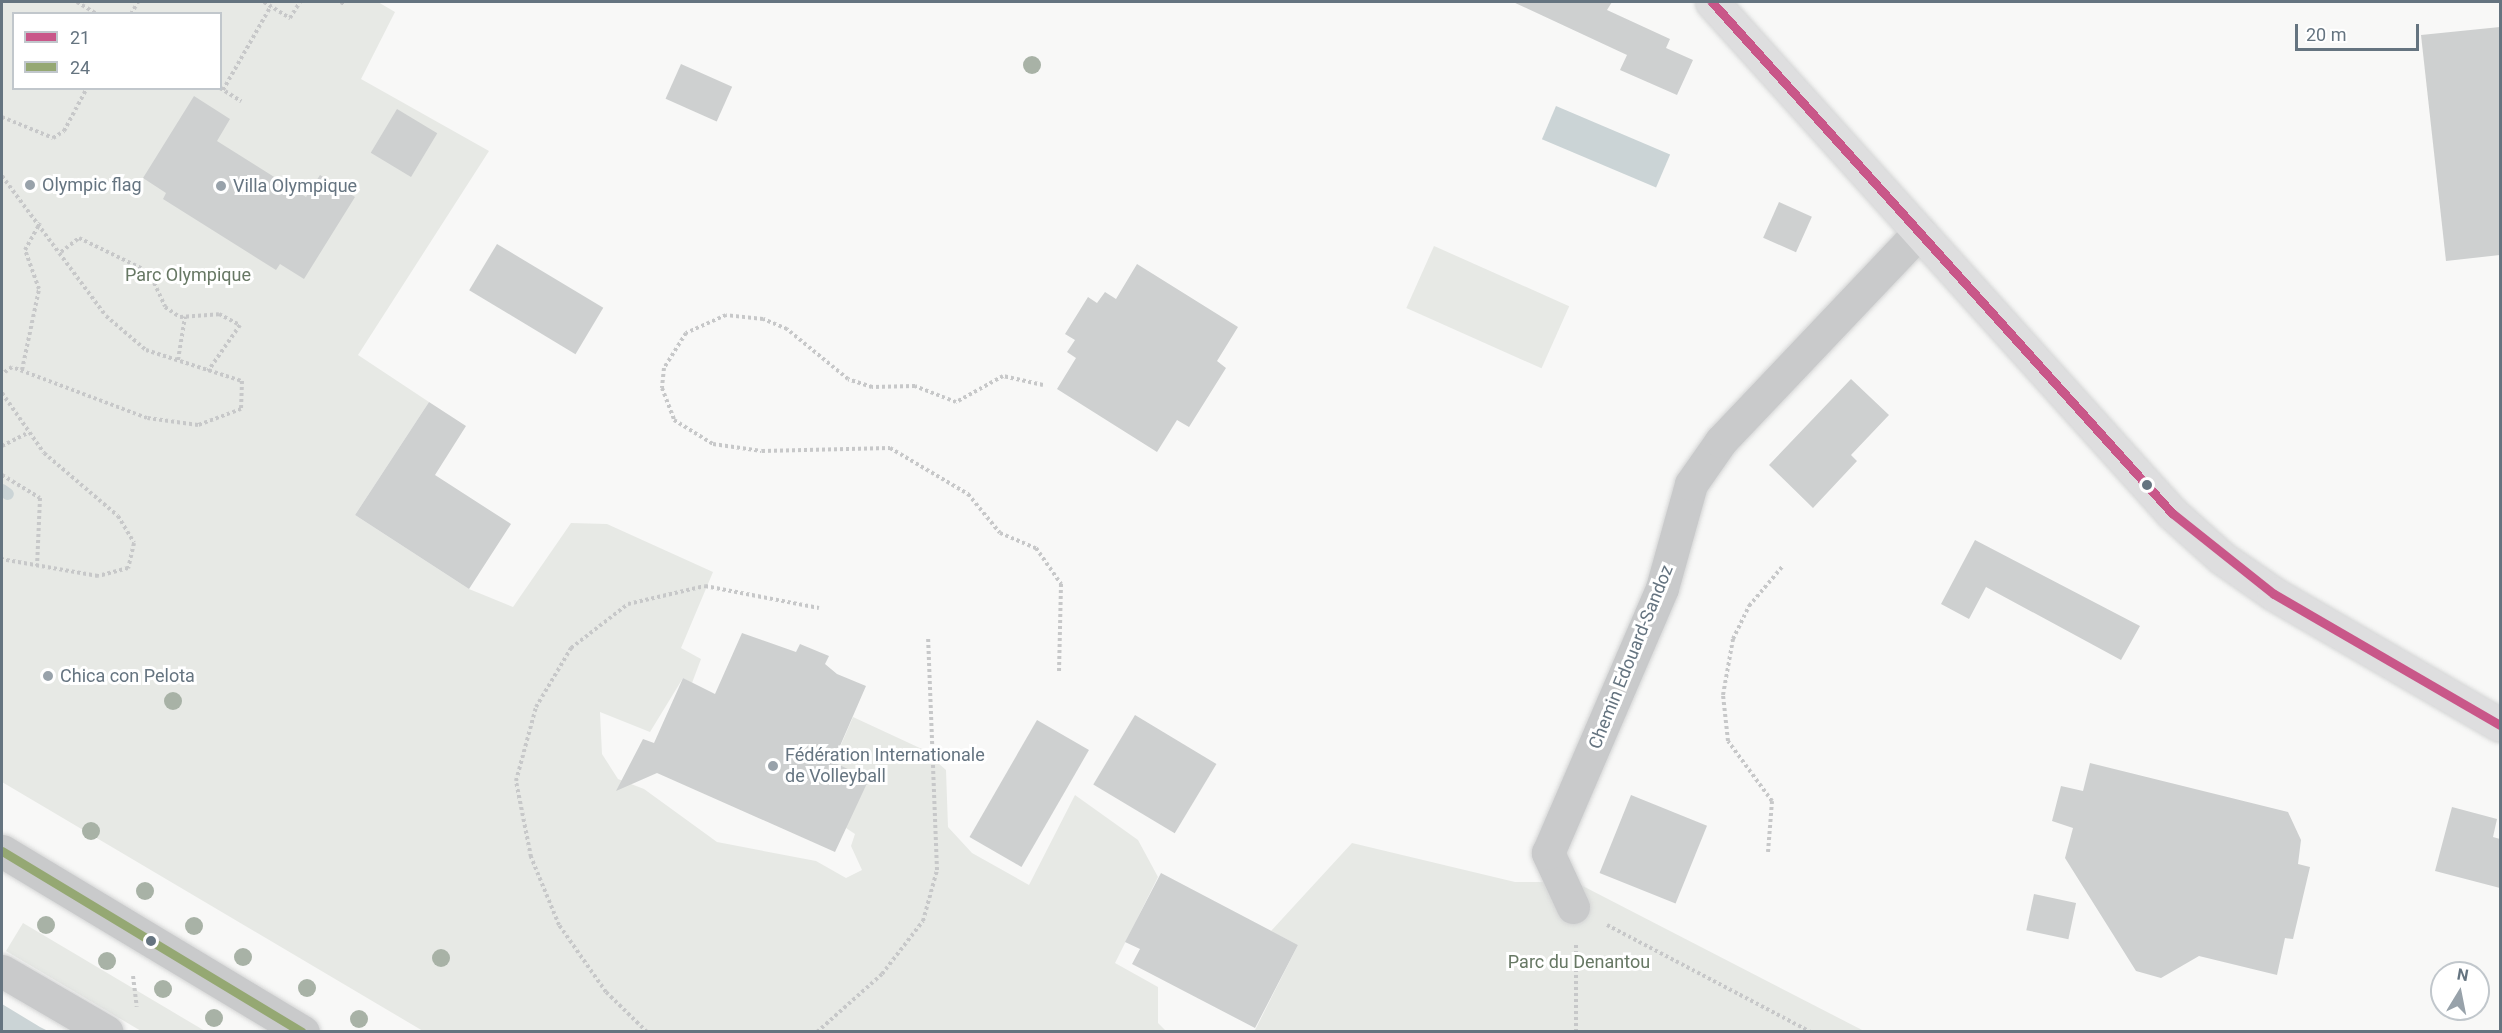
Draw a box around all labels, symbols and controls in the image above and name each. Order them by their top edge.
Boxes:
legend [12,12,222,90]
scale bar [2298,12,2422,50]
text: 20 m [2306,24,2346,45]
text: 21 [70,27,90,48]
text: 24 [70,57,90,78]
place label: Olympic flag [42,174,142,196]
place label: Villa Olympique [233,175,357,197]
marker: Olympic flag [23,178,37,192]
marker: Villa Olympique [214,179,228,193]
park label: Parc Olympique [125,264,251,286]
unlabelled marker [2141,479,2153,491]
street label: Chemin Edouard-Sandoz [1584,562,1678,752]
place label: Chica con Pelota [60,665,195,687]
marker: Chica con Pelota [41,669,55,683]
place label: Fédération Internationale de Volleyball [785,745,985,788]
marker: Fédération Internationale de Volleyball [766,759,780,773]
unlabelled marker [145,935,157,947]
park label: Parc du Denantou [1508,951,1650,973]
north arrow [2430,961,2490,1021]
text: N [2456,964,2470,985]

